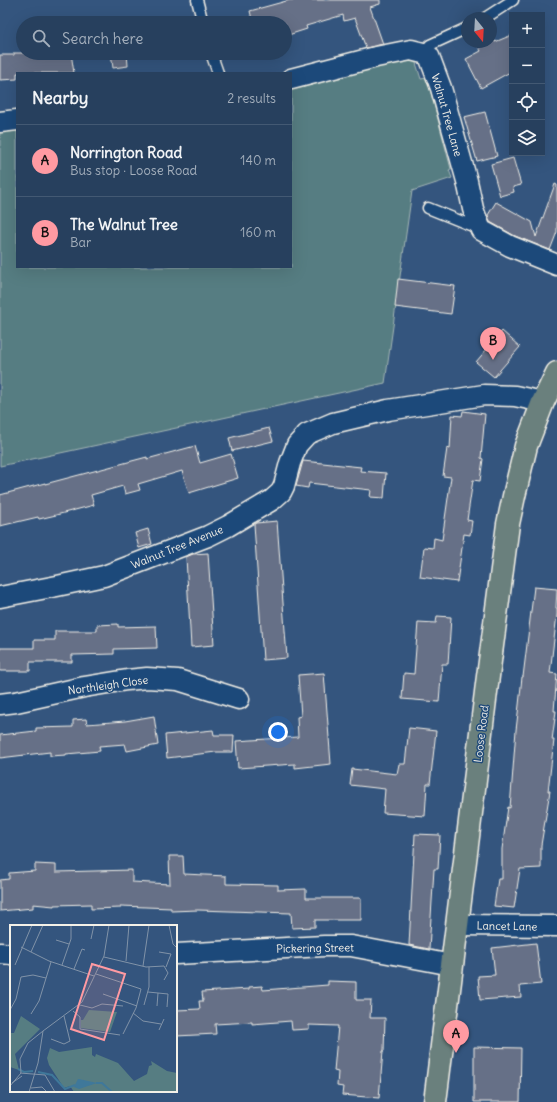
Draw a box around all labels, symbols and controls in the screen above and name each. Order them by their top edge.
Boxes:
north arrow [461,12,497,48]
map controls [509,12,545,156]
button: + [509,12,545,48]
search box [16,16,292,60]
icon: search [30,27,52,49]
text: Search here [62,29,143,48]
button: − [509,48,545,84]
street label: Walnut Tree Lane [428,72,466,158]
button: locate [509,84,545,120]
text: Nearby [32,87,88,109]
text: 2 results [227,90,276,107]
button: layers [509,120,545,156]
text: Norrington Road [70,143,182,162]
text: A [41,152,49,169]
text: 140 m [240,152,276,169]
text: Bus stop · Loose Road [70,162,197,179]
text: The Walnut Tree [70,215,178,234]
text: B [41,224,49,241]
text: 160 m [240,224,276,241]
text: Bar [70,234,91,251]
pin: B [480,327,506,360]
street label: Walnut Tree Avenue [129,522,225,572]
street label: Northleigh Close [67,672,149,698]
street label: Loose Road [471,704,492,763]
your location [268,722,288,742]
street label: Lancet Lane [477,918,538,934]
inset map [10,925,177,1092]
street label: Pickering Street [276,940,354,956]
pin: A [443,1020,469,1053]

